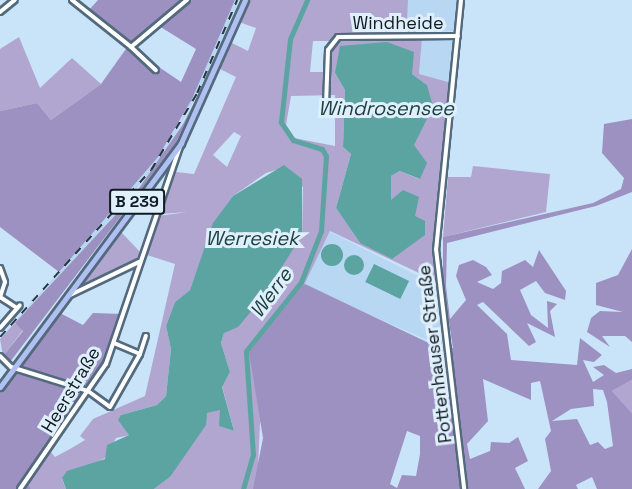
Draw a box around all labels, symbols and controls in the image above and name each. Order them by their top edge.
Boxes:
street label: Windheide [352,12,444,34]
water label: Windrosensee [318,96,454,120]
road number: B 239 [108,189,166,215]
water label: Werresiek [205,226,299,250]
water label: Werre [245,263,297,323]
street label: Pottenhauser Straße [413,264,457,444]
street label: Heerstraße [37,343,105,437]

